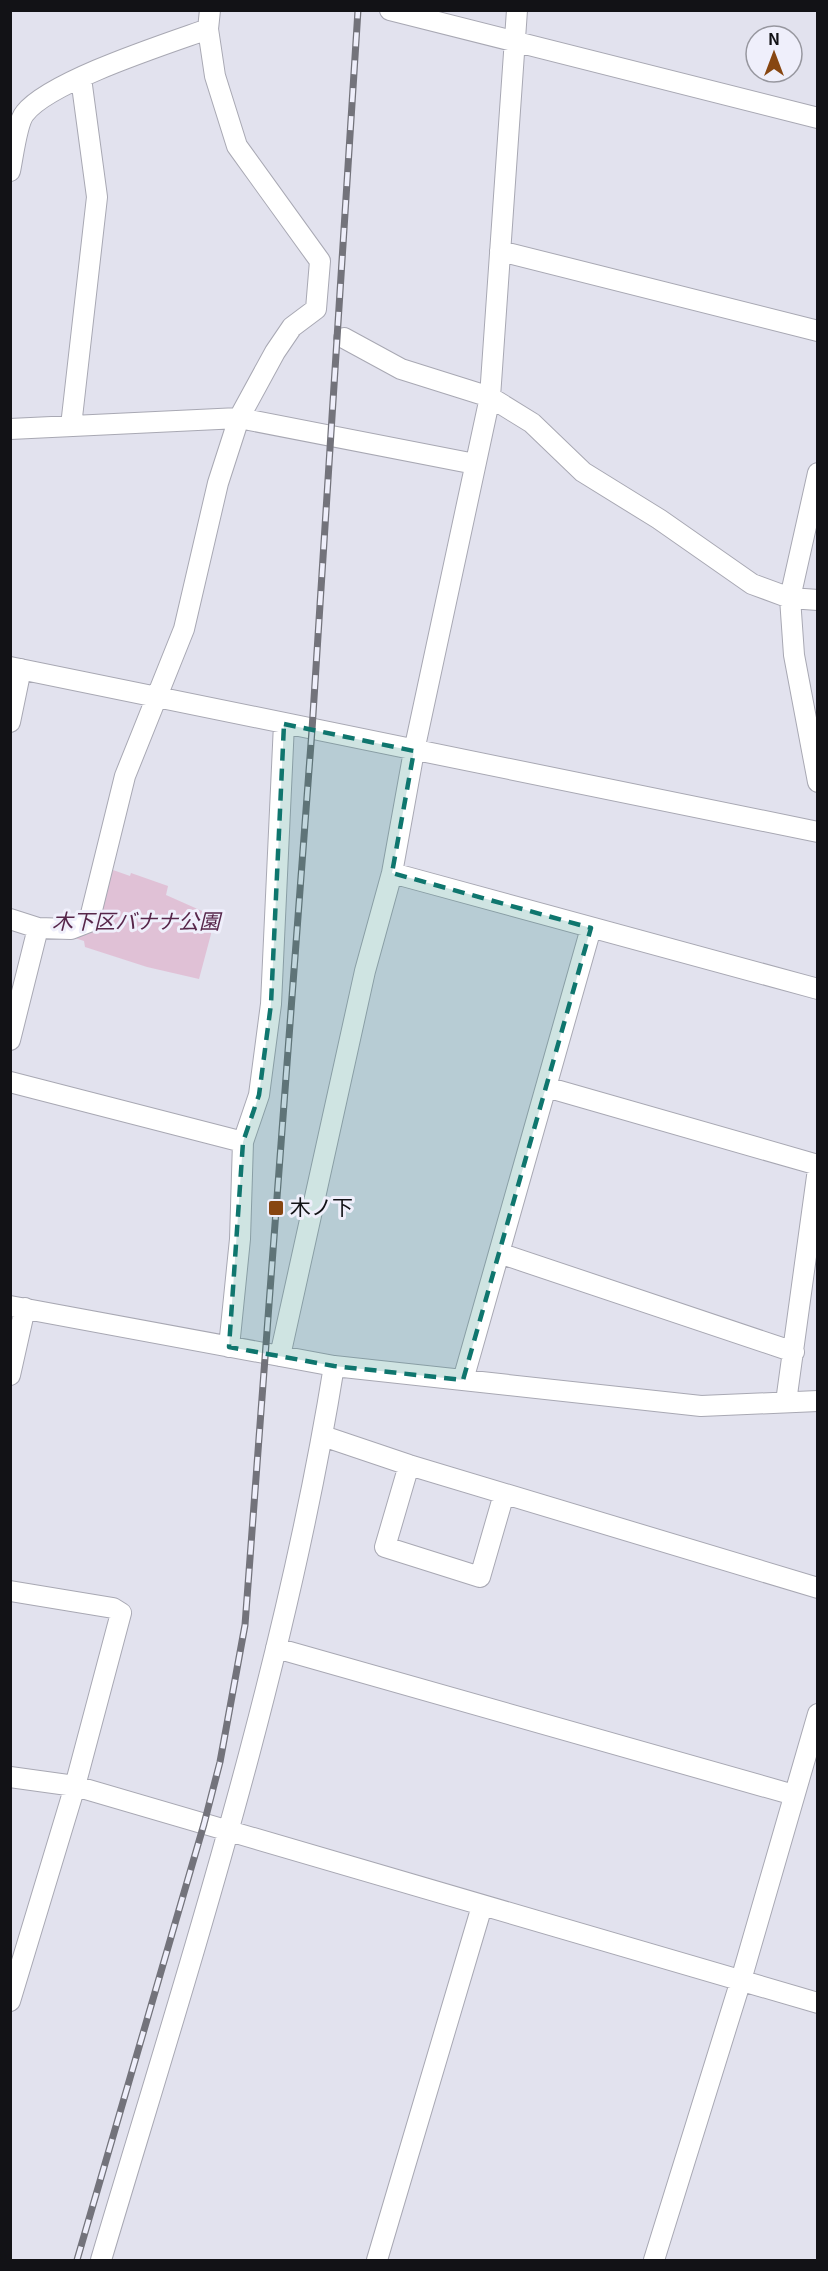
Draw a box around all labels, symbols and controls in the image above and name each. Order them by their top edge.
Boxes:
north arrow [744,24,804,84]
text: N [768,26,780,50]
park label: 木下区バナナ公園 [52,905,223,935]
place label: 木ノ下 [290,1191,353,1221]
marker: 木ノ下 [267,1199,285,1217]

